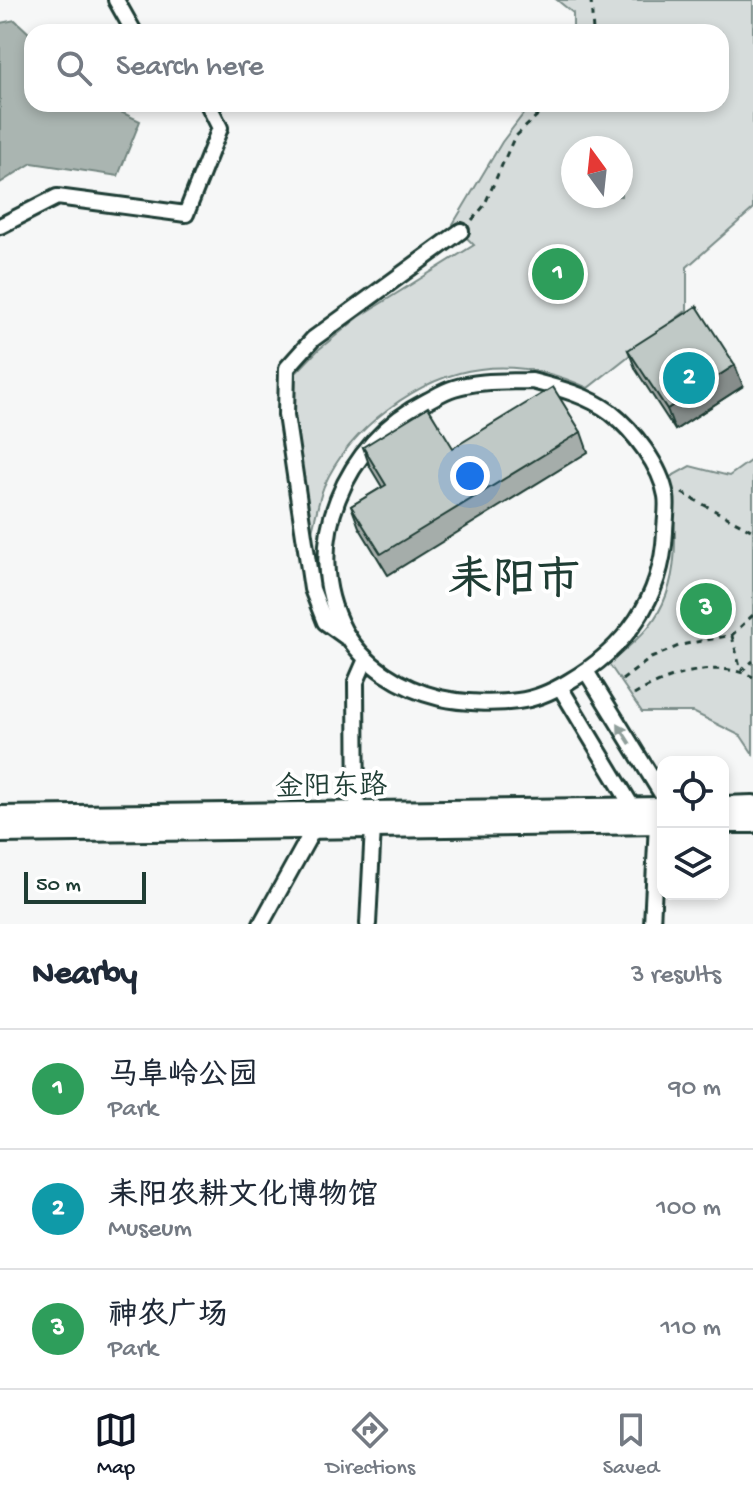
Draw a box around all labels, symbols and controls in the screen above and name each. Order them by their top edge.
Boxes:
search box [24,24,729,112]
icon: search [52,46,96,90]
text: Search here [116,51,264,86]
north arrow [561,136,633,208]
pin: 1 [532,244,584,304]
pin: 2 [663,348,715,408]
your location [450,456,490,496]
district label: 耒阳市 [448,555,580,610]
pin: 3 [680,579,732,639]
one-way arrow [617,723,632,744]
map controls [657,756,729,900]
button: locate [657,756,729,828]
street label: 金阳东路 [275,769,387,806]
button: layers [657,828,729,900]
scale bar [24,868,146,904]
text: 50 m [36,873,81,899]
text: Nearby [32,956,137,996]
text: 3 results [631,961,721,992]
text: 马阜岭公园 [108,1060,258,1095]
text: 1 [53,1074,63,1105]
text: 90 m [669,1074,721,1105]
text: Park [108,1095,158,1126]
text: 耒阳农耕文化博物馆 [108,1180,378,1215]
text: 2 [52,1194,64,1225]
text: 100 m [656,1194,721,1225]
text: Museum [108,1215,192,1246]
text: 神农广场 [108,1300,228,1335]
text: 3 [51,1314,65,1345]
text: 110 m [661,1314,721,1345]
text: Park [108,1335,158,1366]
tab: Map [94,1408,138,1482]
tab: Directions [326,1408,415,1482]
tab: Saved [603,1408,659,1482]

